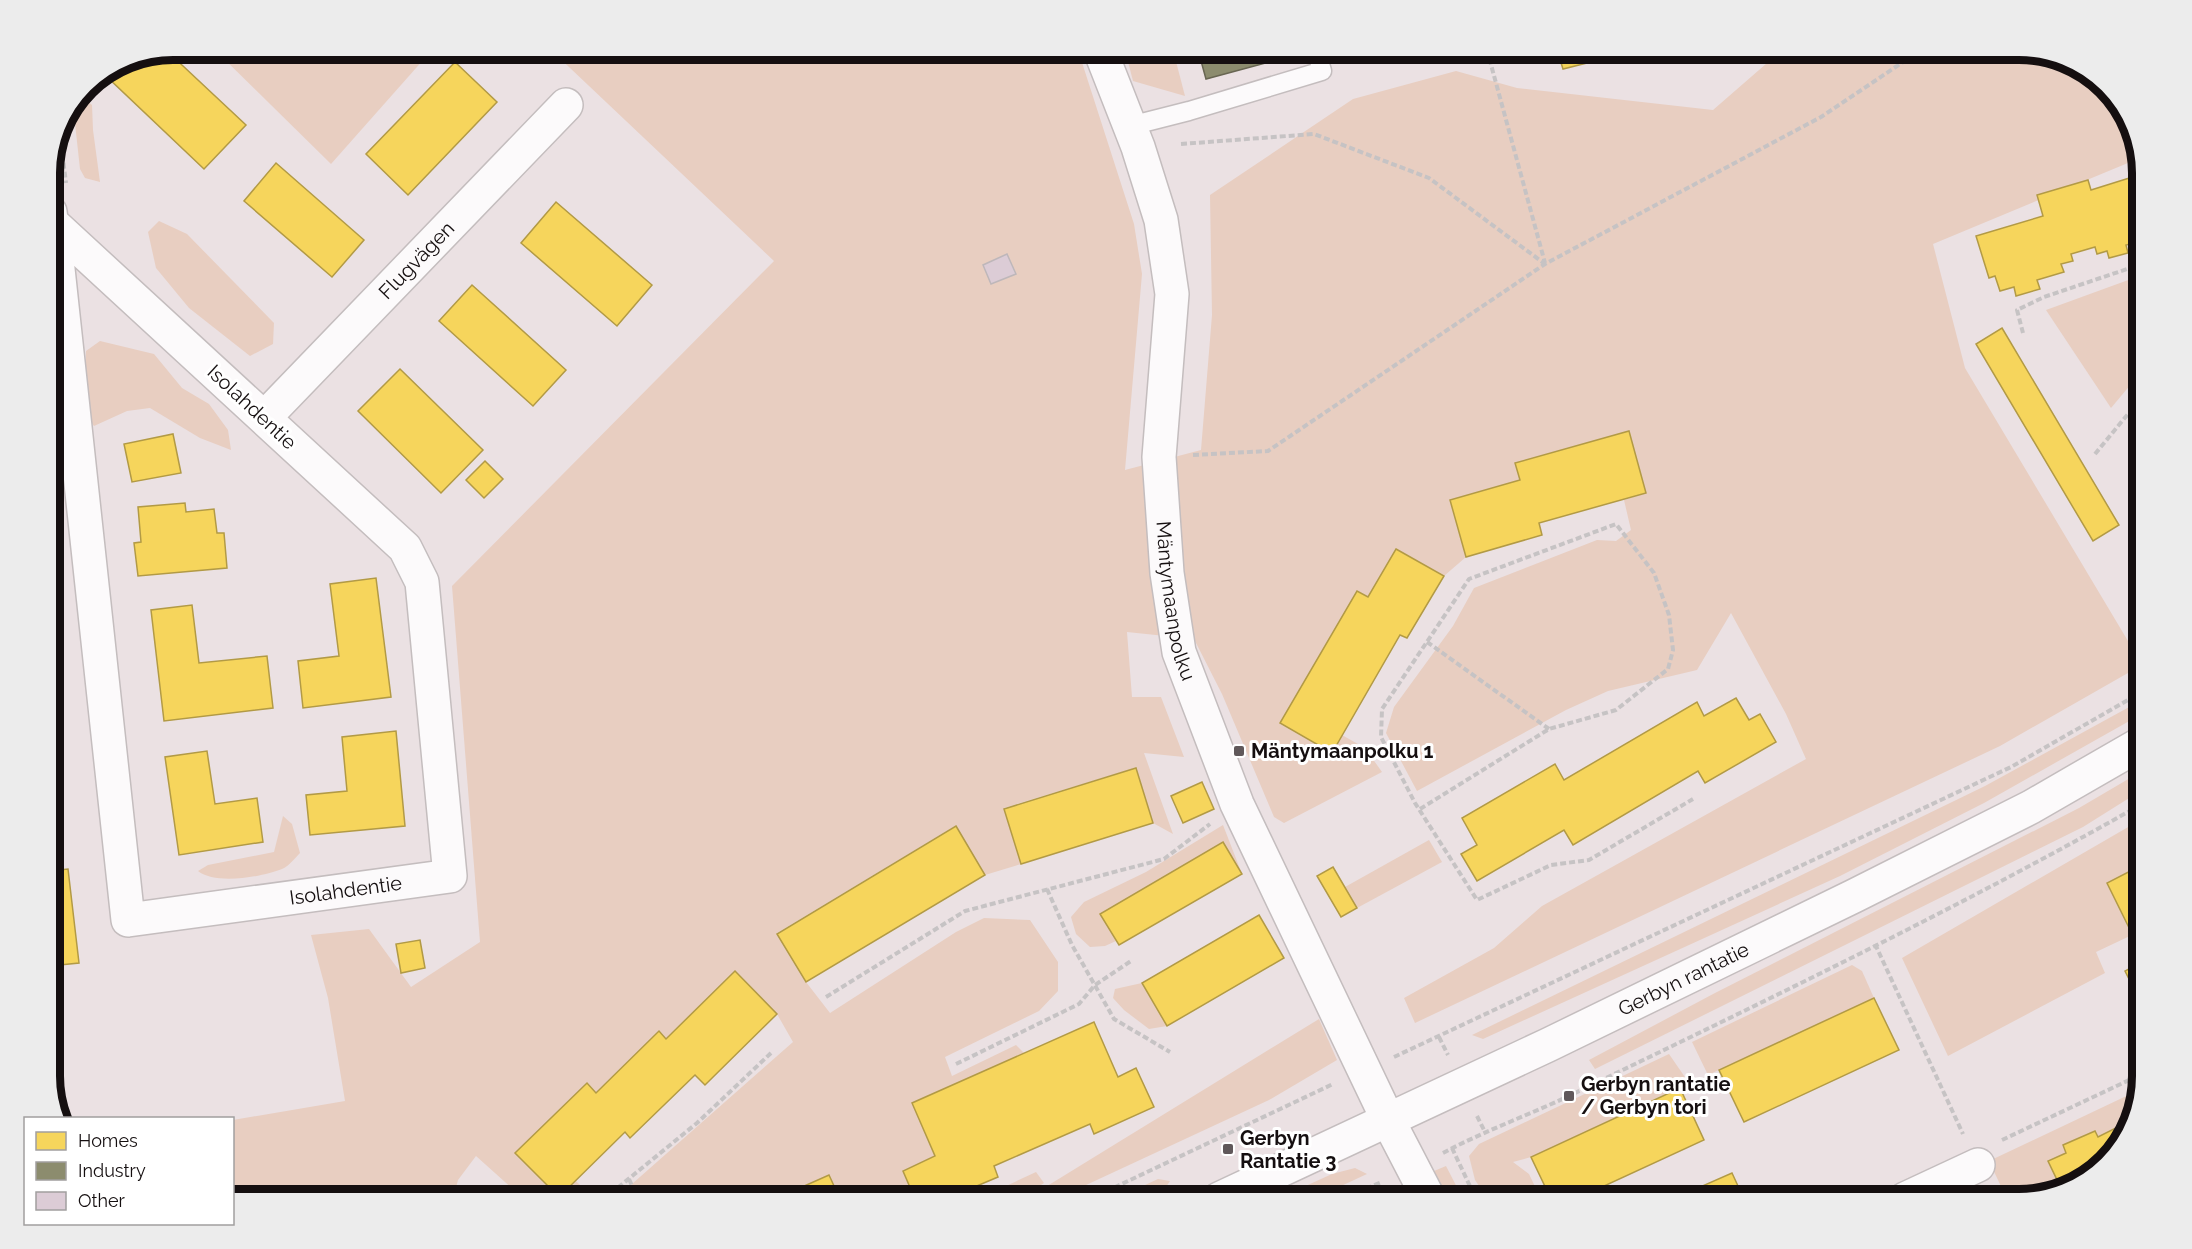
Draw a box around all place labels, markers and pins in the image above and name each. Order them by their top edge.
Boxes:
place label: Mäntymaanpolku 1 [1251,739,1433,763]
marker: Mäntymaanpolku 1 [1232,744,1246,758]
place label: Gerbyn rantatie / Gerbyn tori [1581,1072,1730,1119]
marker: Gerbyn rantatie / Gerbyn tori [1562,1089,1576,1103]
place label: Gerbyn Rantatie 3 [1240,1126,1336,1173]
marker: Gerbyn Rantatie 3 [1221,1142,1235,1156]

